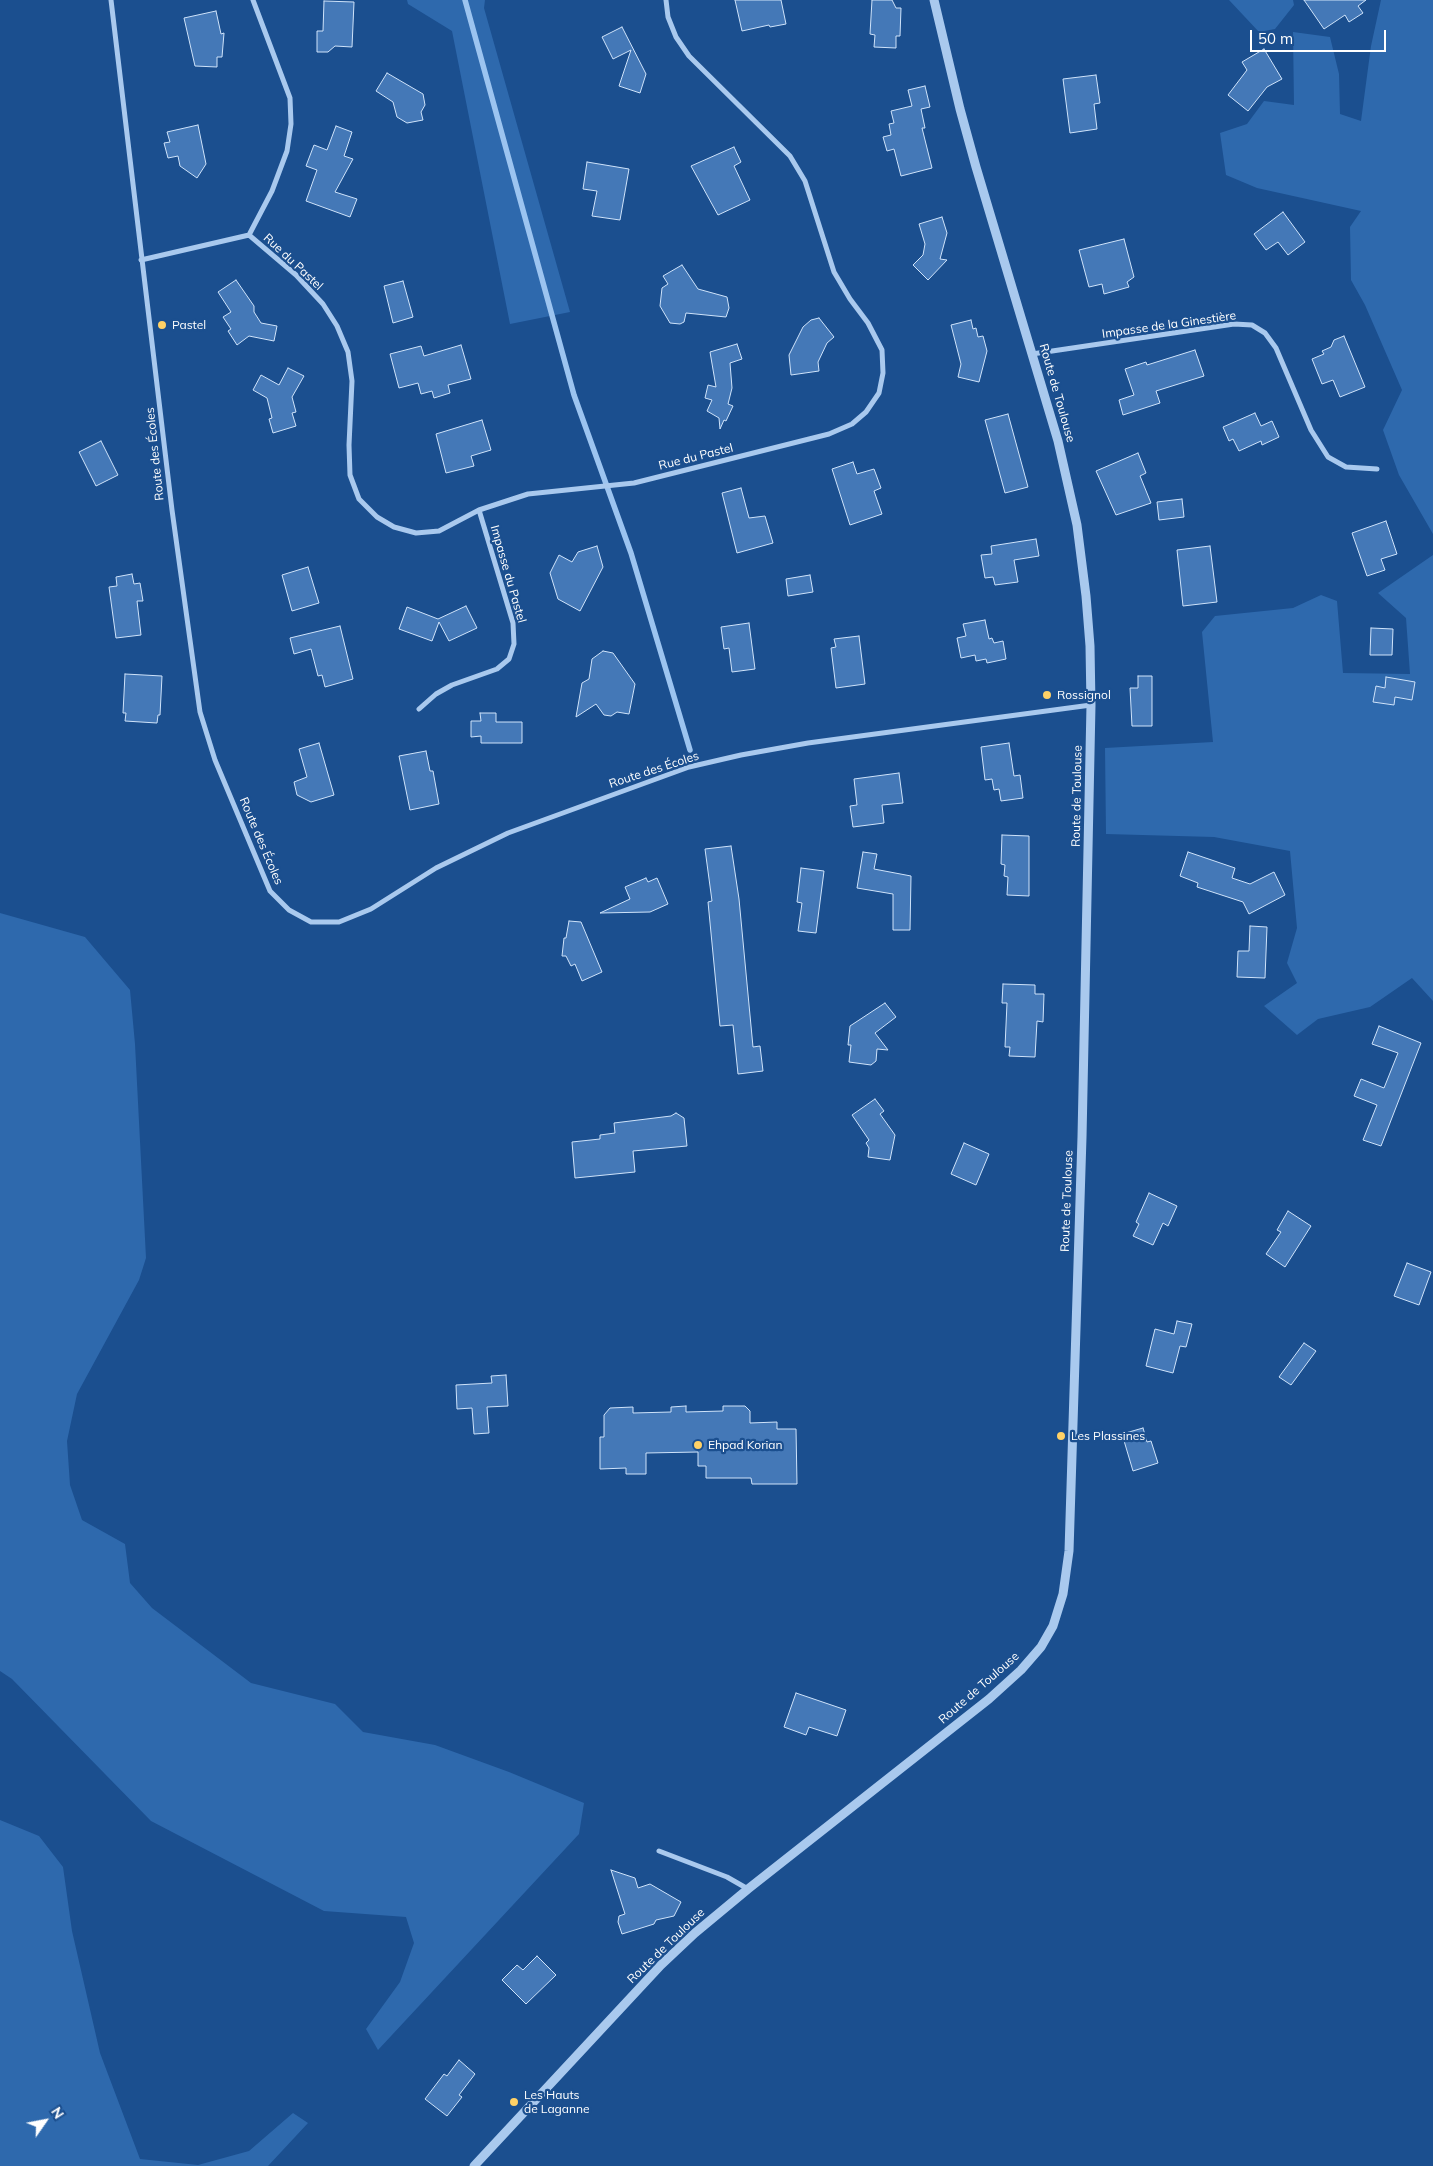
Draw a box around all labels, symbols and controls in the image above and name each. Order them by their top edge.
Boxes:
scale bar [1253,20,1389,52]
text: 50 m [1258,29,1293,48]
street label: Rue du Pastel [260,231,326,293]
street label: Impasse de la Ginestière [1101,308,1237,342]
place label: Pastel [172,318,206,332]
marker: Pastel [156,319,168,331]
street label: Route de Toulouse [1036,342,1078,444]
street label: Route des Écoles [143,407,167,501]
street label: Rue du Pastel [657,441,735,473]
street label: Impasse du Pastel [487,523,529,625]
place label: Rossignol [1057,688,1111,702]
marker: Rossignol [1041,689,1053,701]
street label: Route de Toulouse [1069,745,1085,847]
street label: Route des Écoles [607,749,701,791]
street label: Route des Écoles [236,795,286,887]
street label: Route de Toulouse [1058,1150,1076,1252]
place label: Les Plassines [1071,1429,1145,1443]
marker: Les Plassines [1055,1430,1067,1442]
place label: Ehpad Korian [708,1438,783,1452]
marker: Ehpad Korian [692,1439,704,1451]
street label: Route de Toulouse [936,1649,1022,1727]
street label: Route de Toulouse [624,1905,708,1987]
place label: Les Hauts de Laganne [524,2088,590,2116]
north arrow [20,2096,70,2146]
marker: Les Hauts de Laganne [508,2096,520,2108]
text: N [47,2103,68,2122]

